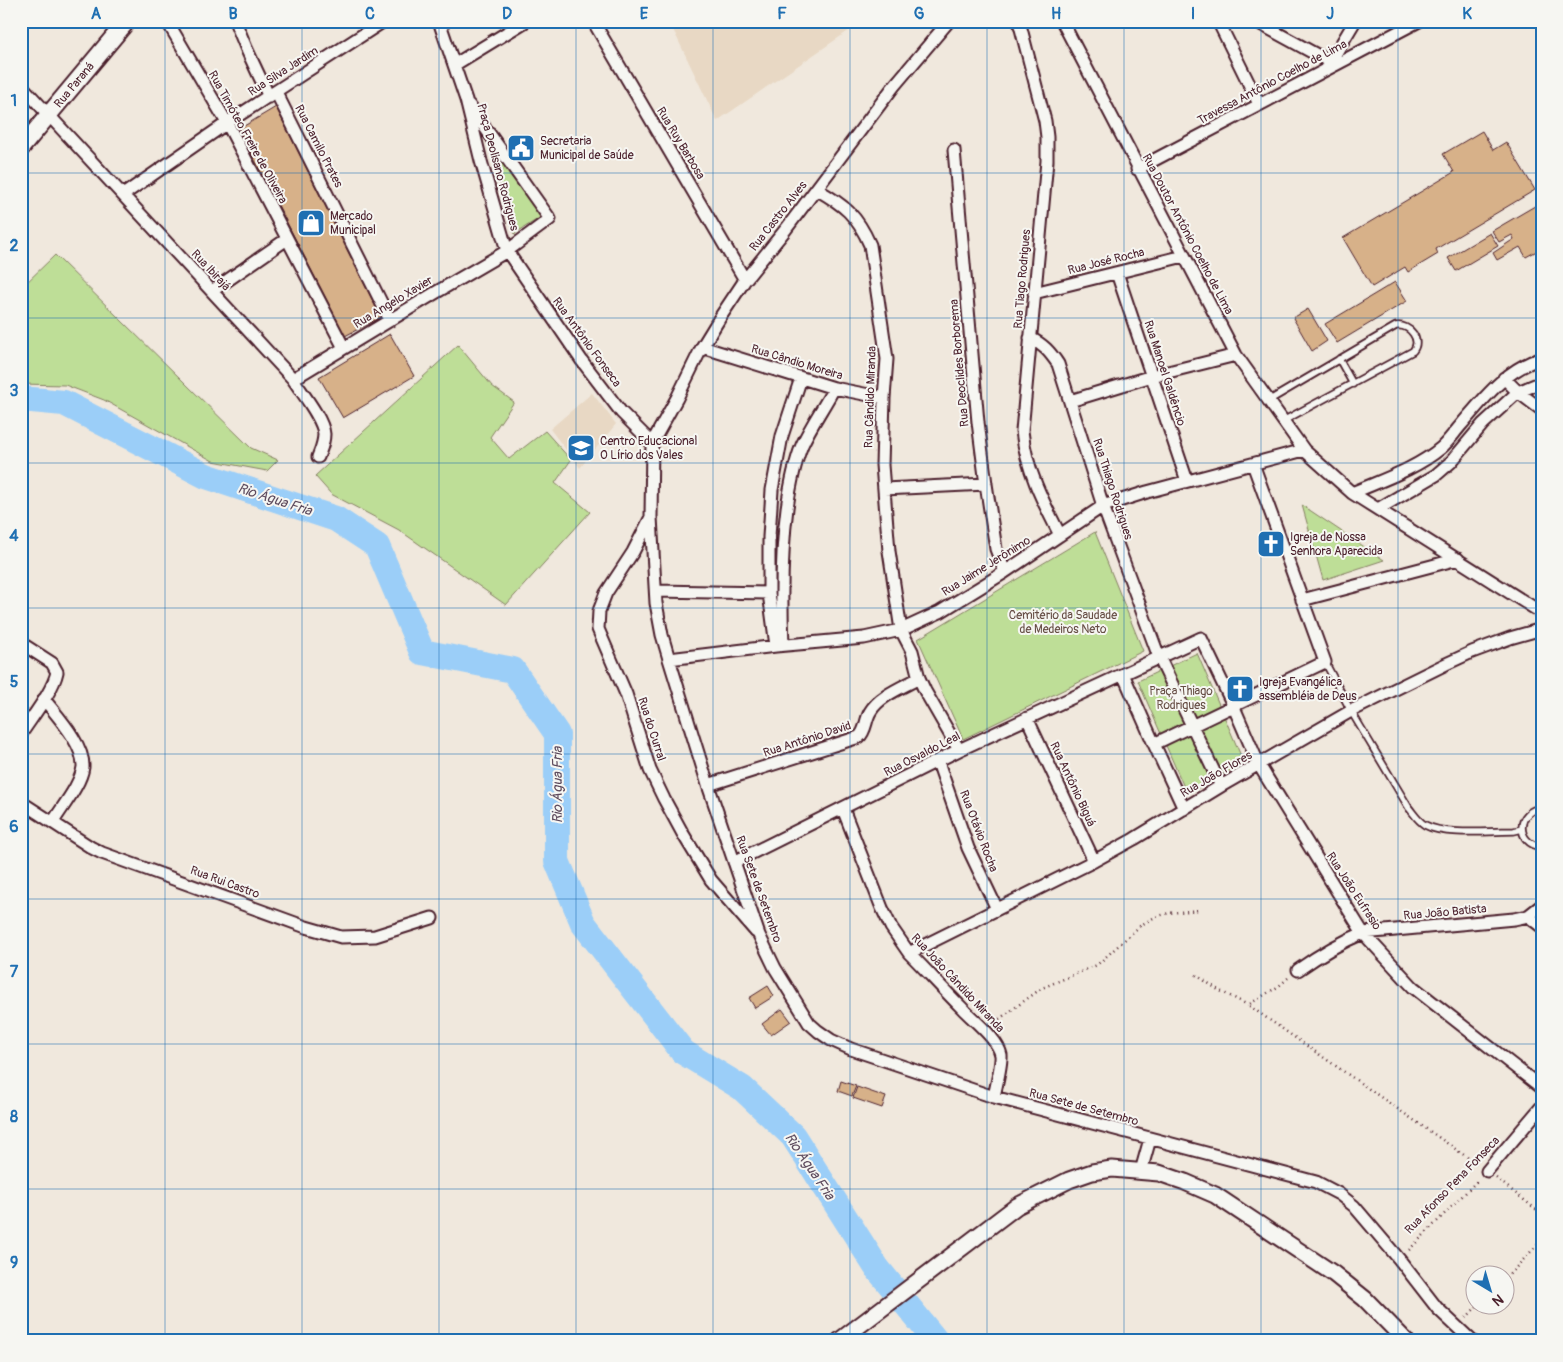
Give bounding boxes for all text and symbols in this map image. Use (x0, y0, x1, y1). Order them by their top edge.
text: A (91, 4, 102, 24)
text: B (228, 4, 238, 24)
text: C (365, 4, 375, 24)
text: D (502, 4, 512, 24)
text: E (640, 4, 649, 24)
text: F (777, 4, 787, 24)
text: G (914, 4, 925, 24)
text: H (1051, 4, 1061, 24)
text: I (1191, 4, 1195, 24)
text: J (1326, 4, 1334, 24)
text: K (1462, 4, 1472, 24)
street label: Travessa Antônio Coelho de Lima (1195, 36, 1350, 128)
street label: Rua Silva Jardim (245, 43, 321, 100)
street label: Rua Paraná (51, 59, 98, 111)
street label: Rua Timóteo Freire de Oliveira (205, 68, 291, 207)
text: 1 (11, 91, 17, 111)
street label: Rua Camilo Prates (291, 102, 346, 191)
street label: Praça Deolisano Rodrigues (473, 102, 522, 233)
street label: Rua Ruy Barbosa (653, 104, 708, 183)
public building icon: Secretaria Municipal de Saúde (506, 133, 536, 163)
place label: Secretaria Municipal de Saúde (540, 134, 634, 163)
street label: Rua Doutor Antônio Coelho de Lima (1139, 151, 1237, 318)
street label: Rua Castro Alves (746, 178, 811, 254)
shop icon: Mercado Municipal (296, 208, 326, 238)
place label: Mercado Municipal (330, 209, 376, 238)
street label: Rua Tiago Rodrigues (1011, 228, 1034, 329)
text: 2 (10, 236, 19, 256)
street label: Rua José Rocha (1066, 245, 1146, 278)
street label: Rua Ibirajá (188, 247, 234, 294)
street label: Rua Angelo Xavier (351, 273, 436, 332)
street label: Rua Antônio Fonseca (549, 294, 624, 391)
street label: Rua Deoclides Borborema (946, 298, 973, 427)
street label: Rua Manoel Galdêncio (1140, 319, 1189, 428)
street label: Rua Cândio Moreira (749, 341, 845, 384)
street label: Rua Cândido Miranda (861, 345, 880, 448)
text: 3 (10, 381, 19, 401)
school or university icon: Centro Educacional O Lírio dos Vales (566, 433, 596, 463)
place label: Centro Educacional O Lírio dos Vales (600, 434, 697, 463)
street label: Rua Thiago Rodrigues (1089, 437, 1136, 542)
water label: Rio Água Fria (236, 480, 315, 520)
text: 4 (9, 526, 19, 546)
church icon: Igreja de Nossa Senhora Aparecida (1256, 529, 1286, 559)
place label: Igreja de Nossa Senhora Aparecida (1290, 530, 1383, 559)
street label: Rua Jaime Jerônimo (939, 533, 1034, 600)
park label: Cemitério da Saudade de Medeiros Neto (1009, 608, 1117, 637)
text: 5 (10, 672, 19, 692)
church icon: Igreja Evangélica assembléia de Deus (1225, 674, 1255, 704)
place label: Igreja Evangélica assembléia de Deus (1259, 675, 1357, 704)
park label: Praça Thiago Rodrigues (1149, 684, 1213, 713)
street label: Rua do Curral (634, 695, 669, 763)
street label: Rua Antônio David (761, 718, 853, 761)
street label: Rua Osvaldo Leal (881, 729, 963, 780)
street label: Rua Antônio Biguá (1046, 740, 1099, 829)
water label: Rio Água Fria (549, 745, 566, 823)
street label: Rua João Flores (1178, 748, 1255, 801)
street label: Rua Otávio Rocha (956, 788, 1001, 875)
text: 6 (9, 817, 19, 837)
street label: Rua Sete de Setembro (732, 834, 785, 945)
street label: Rua João Eufrasio (1323, 850, 1385, 933)
street label: Rua Rui Castro (188, 863, 262, 902)
street label: Rua João Batista (1403, 901, 1488, 924)
street label: Rua João Cândido Miranda (908, 931, 1008, 1036)
text: 7 (10, 962, 19, 982)
street label: Rua Sete de Setembro (1028, 1086, 1141, 1129)
text: 8 (10, 1107, 18, 1127)
water label: Rio Água Fria (781, 1130, 839, 1204)
street label: Rua Afonso Pena Fonseca (1402, 1133, 1503, 1237)
text: 9 (10, 1253, 18, 1273)
north arrow (1466, 1264, 1516, 1314)
text: N (1489, 1290, 1507, 1309)

